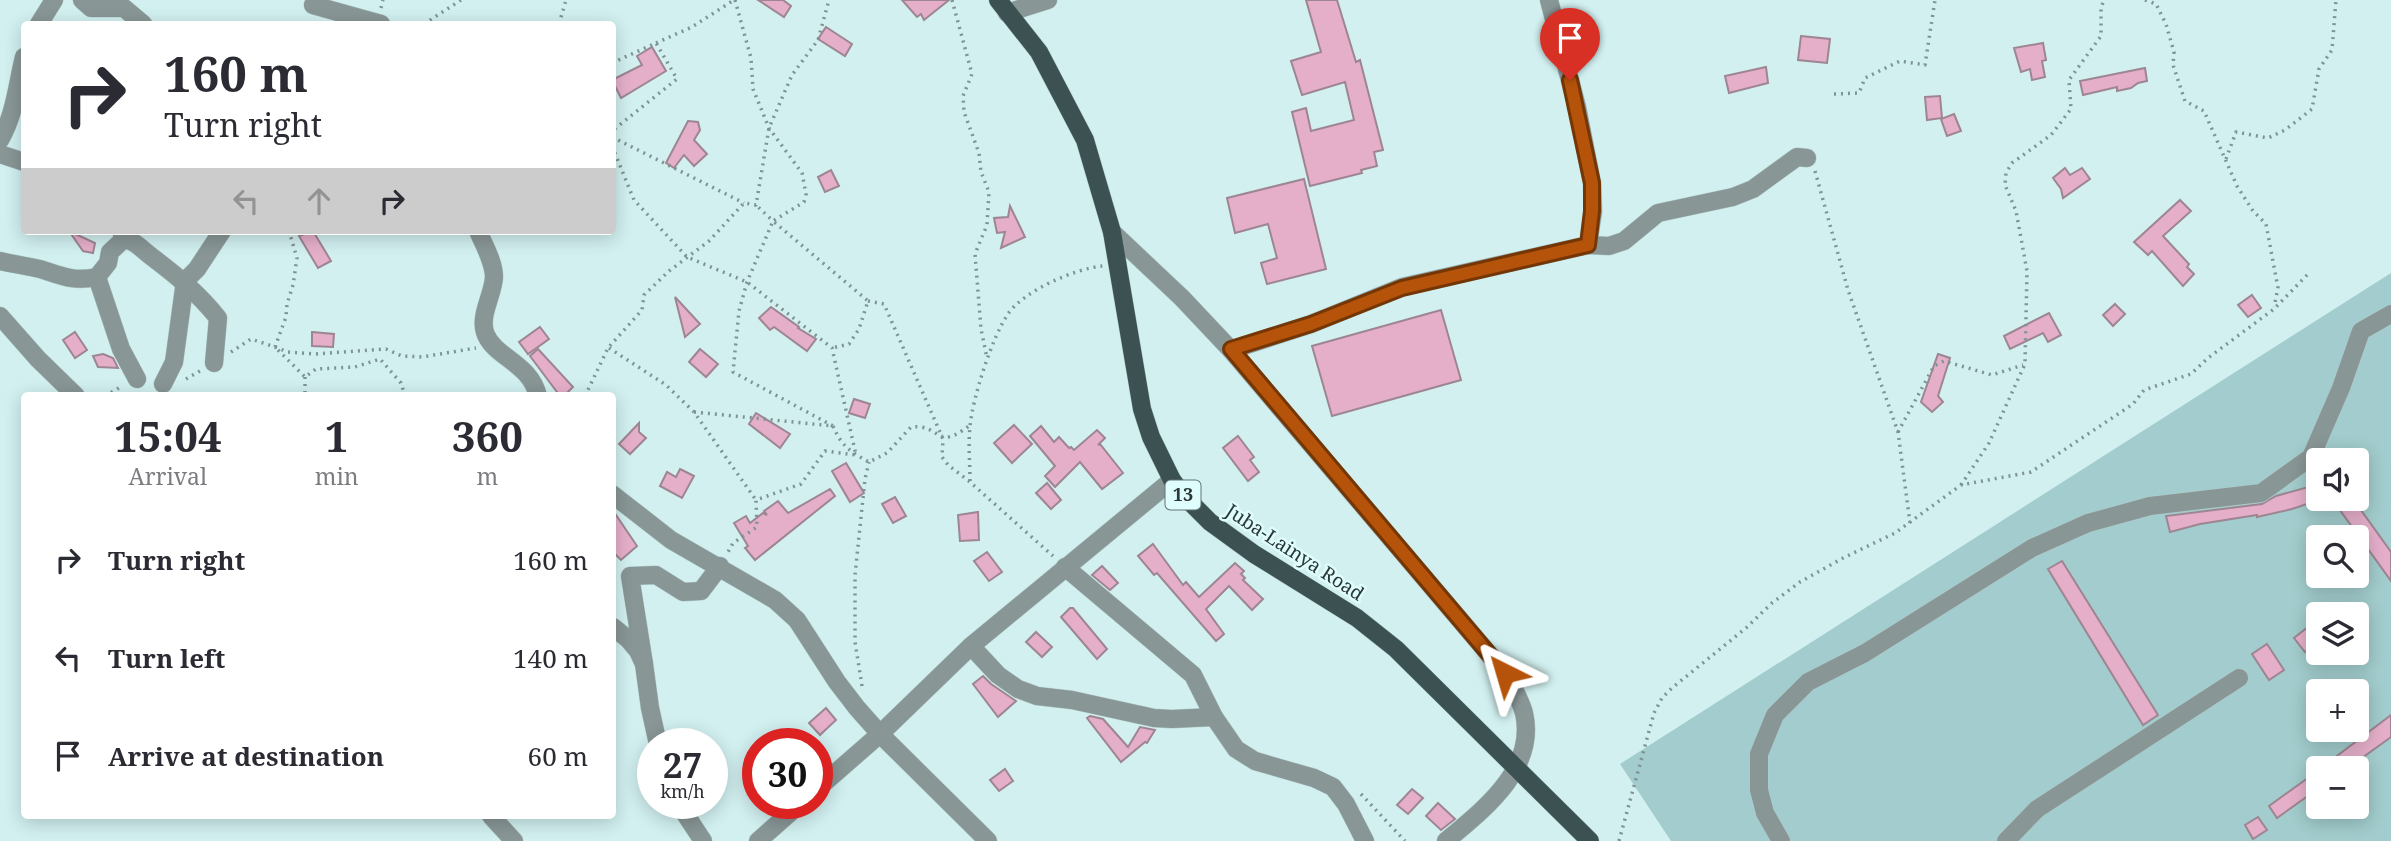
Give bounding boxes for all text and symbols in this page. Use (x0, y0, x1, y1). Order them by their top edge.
pin (1540, 8, 1600, 80)
icon: arrive (1551, 19, 1589, 57)
text: 160 m (164, 40, 308, 106)
icon: right (49, 49, 140, 140)
text: Turn right (164, 103, 322, 146)
icon: left (227, 182, 265, 220)
icon: ahead (300, 182, 338, 220)
icon: right (373, 182, 411, 220)
text: 15:04 (114, 407, 222, 464)
text: 1 (325, 407, 349, 464)
text: 360 (452, 407, 523, 464)
map controls (2306, 448, 2369, 819)
button: sound (2306, 448, 2369, 511)
text: Arrival (129, 460, 207, 492)
text: min (315, 460, 359, 492)
text: m (476, 460, 498, 492)
road number: 13 (1166, 480, 1200, 509)
street label: Juba-Lainya Road (1220, 497, 1369, 607)
button: search (2306, 525, 2369, 588)
icon: right (49, 541, 87, 579)
text: Turn right (108, 542, 245, 578)
text: 160 m (513, 542, 588, 578)
button: layers (2306, 602, 2369, 665)
position arrow (1468, 636, 1542, 710)
icon: left (49, 639, 87, 677)
text: Turn left (108, 640, 225, 676)
text: 140 m (513, 640, 588, 676)
button: + (2306, 679, 2369, 742)
speed limit sign: 30 (742, 728, 833, 819)
icon: arrive (49, 737, 87, 775)
text: Arrive at destination (108, 738, 384, 774)
text: 60 m (528, 738, 588, 774)
text: 27 (663, 741, 702, 788)
button: − (2306, 756, 2369, 819)
text: km/h (660, 779, 705, 803)

